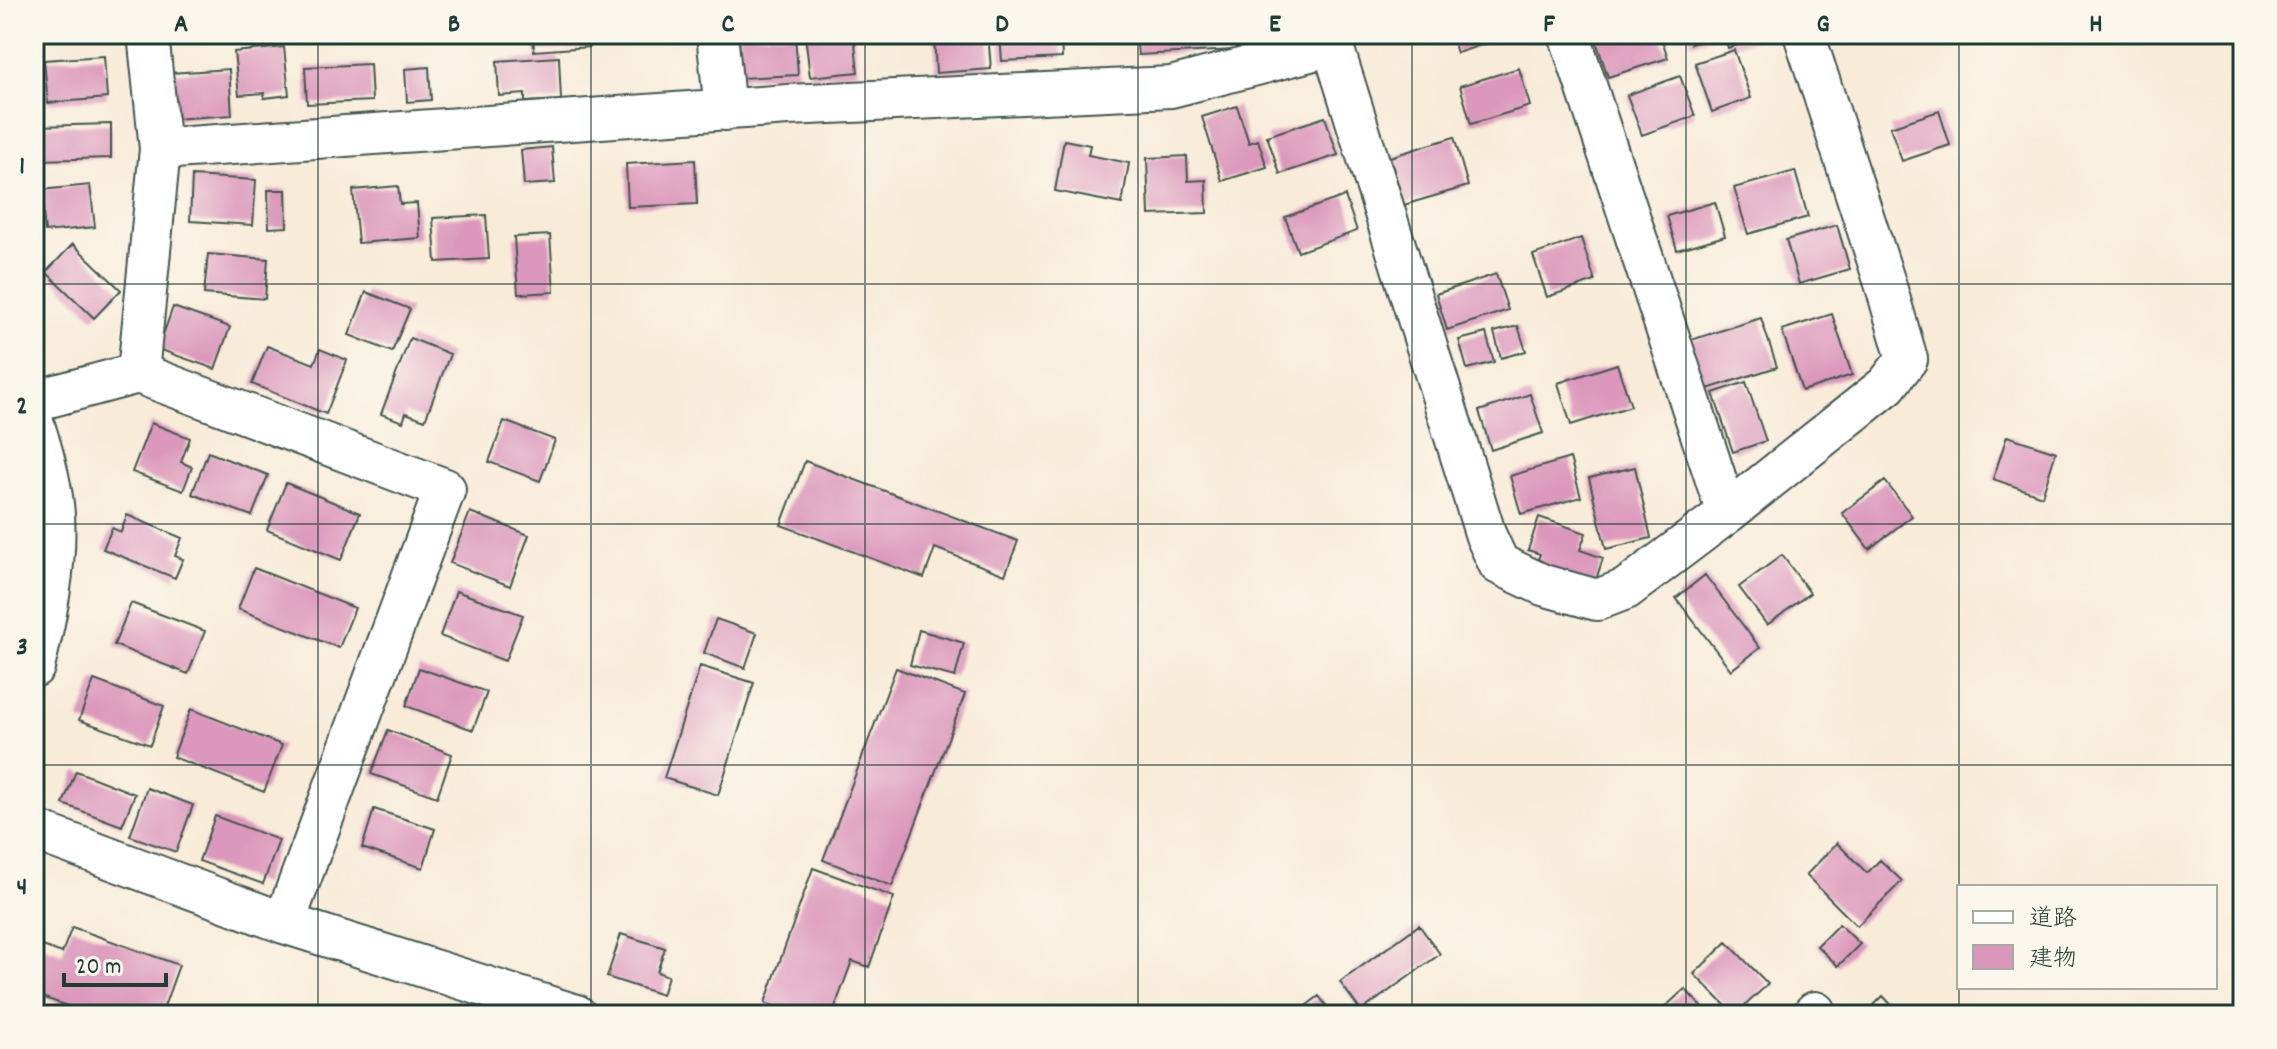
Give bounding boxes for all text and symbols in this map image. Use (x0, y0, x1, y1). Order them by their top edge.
text: A (174, 7, 188, 44)
text: B (448, 7, 460, 44)
text: C (722, 7, 735, 44)
text: D (995, 7, 1009, 44)
text: E (1269, 7, 1281, 44)
text: F (1543, 7, 1555, 44)
text: G (1816, 7, 1830, 44)
text: H (2089, 7, 2103, 44)
text: 1 (19, 149, 25, 186)
text: 2 (16, 389, 28, 426)
text: 3 (16, 630, 28, 667)
text: 4 (17, 870, 27, 907)
legend (1957, 885, 2217, 989)
text: 道路 (2029, 903, 2077, 937)
scale bar (64, 937, 166, 987)
text: 建物 (2029, 943, 2077, 977)
text: 20 m (76, 951, 122, 985)

